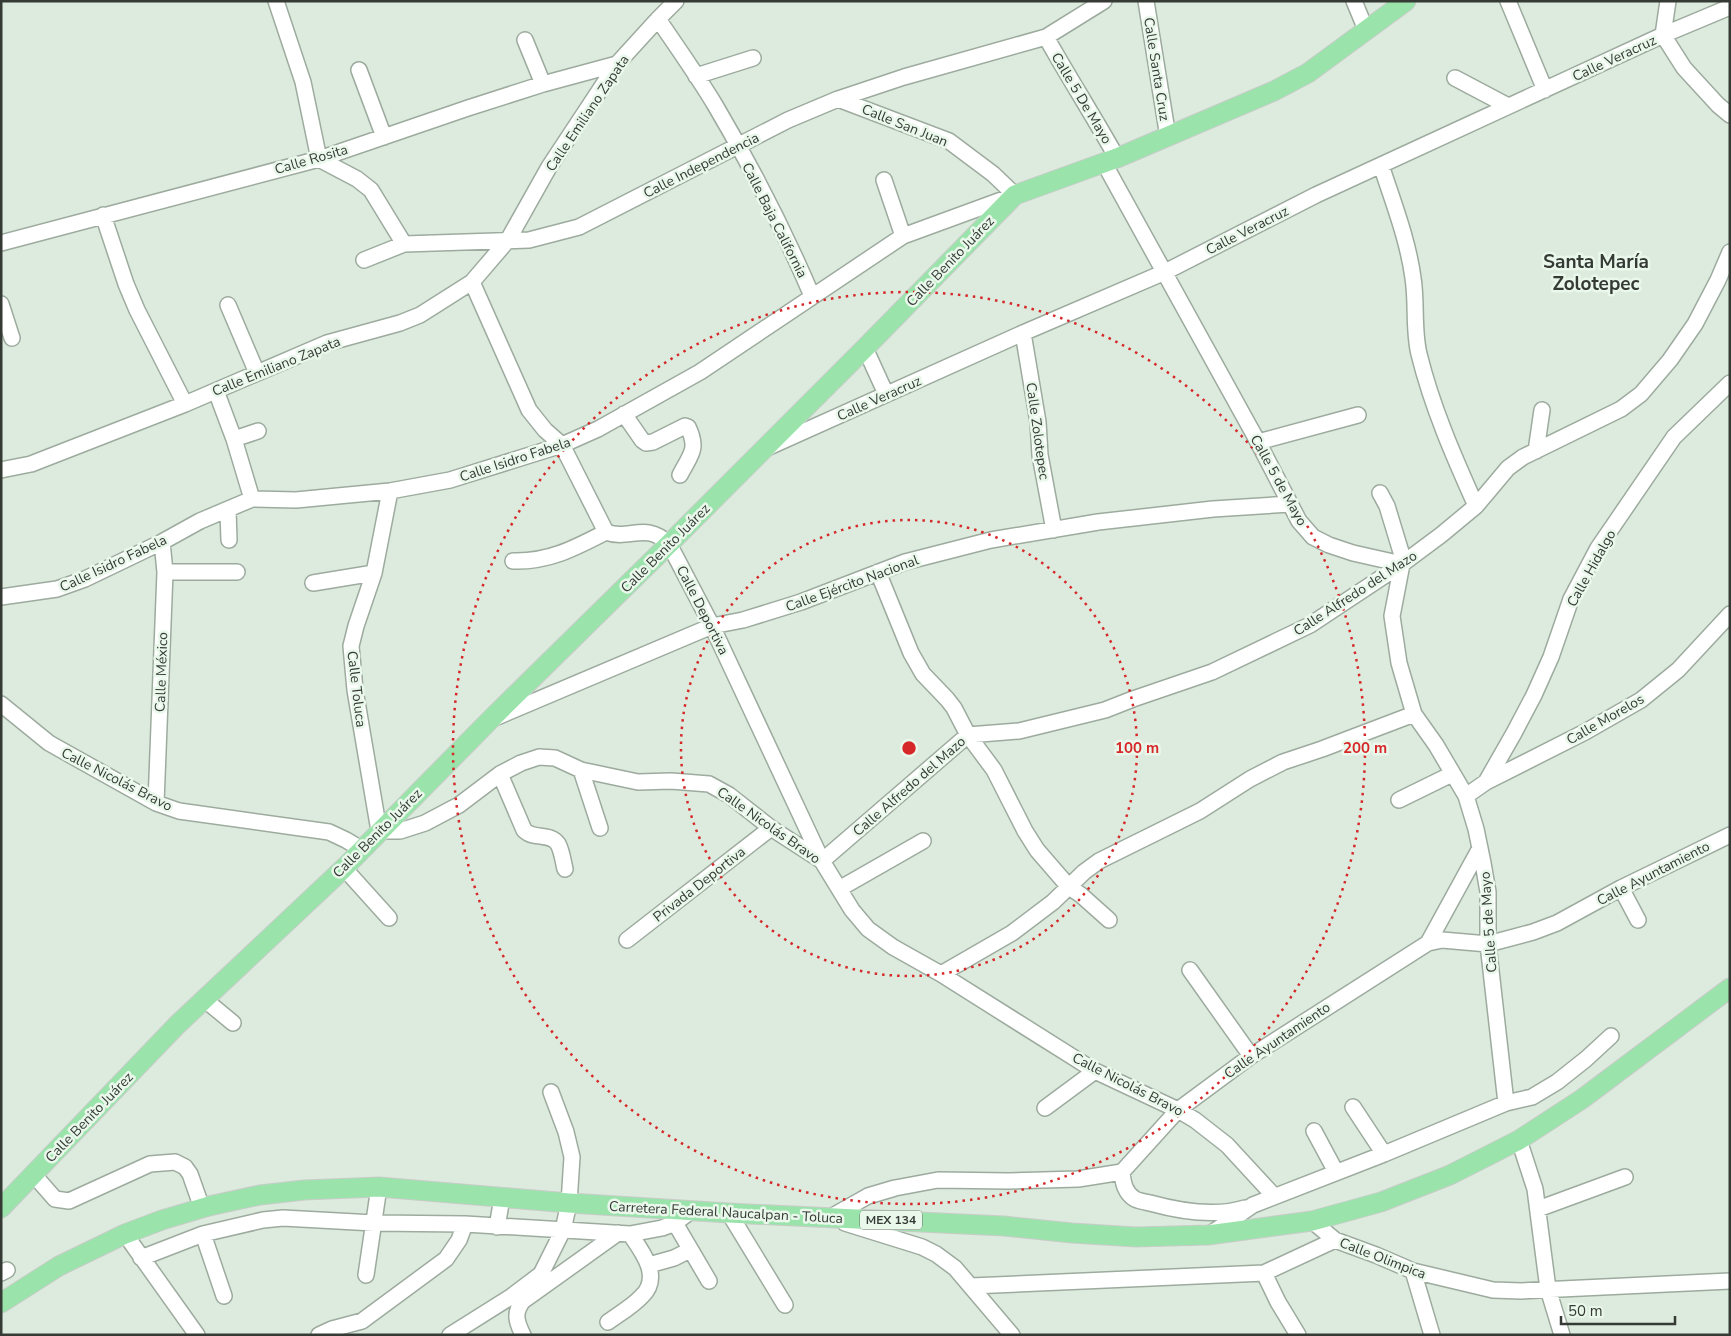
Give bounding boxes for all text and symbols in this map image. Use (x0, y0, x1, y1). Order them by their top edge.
street label: Calle Santa Cruz (1139, 16, 1174, 123)
street label: Calle Veracruz (1569, 31, 1660, 86)
street label: Calle 5 De Mayo (1047, 49, 1116, 148)
street label: Calle Emiliano Zapata (541, 51, 634, 175)
street label: Calle San Juan (859, 100, 951, 151)
street label: Calle Independencia (640, 128, 762, 203)
street label: Calle Rosita (272, 140, 350, 179)
street label: Calle Baja California (737, 159, 812, 281)
street label: Calle Veracruz (1203, 201, 1292, 259)
street label: Calle Benito Juárez (902, 212, 999, 311)
district label: Santa María Zolotepec (1543, 249, 1649, 297)
street label: Calle Emiliano Zapata (209, 332, 343, 401)
street label: Calle Veracruz (834, 371, 925, 426)
street label: Calle Zolotepec (1021, 381, 1054, 481)
street label: Calle 5 de Mayo (1246, 431, 1312, 529)
street label: Calle Isidro Fabela (457, 433, 573, 486)
street label: Calle Benito Juárez (617, 499, 714, 597)
street label: Calle Hidalgo (1562, 526, 1621, 610)
street label: Calle Isidro Fabela (57, 530, 170, 597)
street label: Calle Alfredo del Mazo (1290, 546, 1421, 640)
street label: Calle Ejército Nacional (783, 550, 922, 616)
street label: Calle Deportiva (672, 562, 733, 658)
street label: Calle México (151, 632, 172, 712)
street label: Calle Toluca (342, 650, 371, 728)
street label: Calle Morelos (1563, 689, 1648, 749)
street label: Calle Alfredo del Mazo (849, 732, 970, 841)
text: 100 m (1115, 738, 1159, 758)
text: 200 m (1343, 738, 1387, 758)
centre of rings (900, 739, 918, 757)
street label: Calle Nicolás Bravo (58, 743, 176, 816)
street label: Calle Nicolás Bravo (713, 783, 824, 868)
street label: Calle Benito Juárez (329, 784, 426, 882)
street label: Calle Ayuntamiento (1594, 837, 1713, 910)
street label: Privada Deportiva (649, 842, 749, 927)
street label: Calle 5 de Mayo (1475, 871, 1502, 973)
street label: Calle Ayuntamiento (1220, 998, 1334, 1083)
street label: Calle Nicolás Bravo (1069, 1048, 1187, 1121)
street label: Calle Benito Juárez (41, 1068, 138, 1167)
street label: Carretera Federal Naucalpan - Toluca (609, 1197, 843, 1228)
road number: MEX 134 (860, 1210, 922, 1230)
street label: Calle Olimpica (1337, 1233, 1429, 1284)
scale bar (1561, 1294, 1675, 1326)
text: 50 m (1568, 1301, 1603, 1321)

